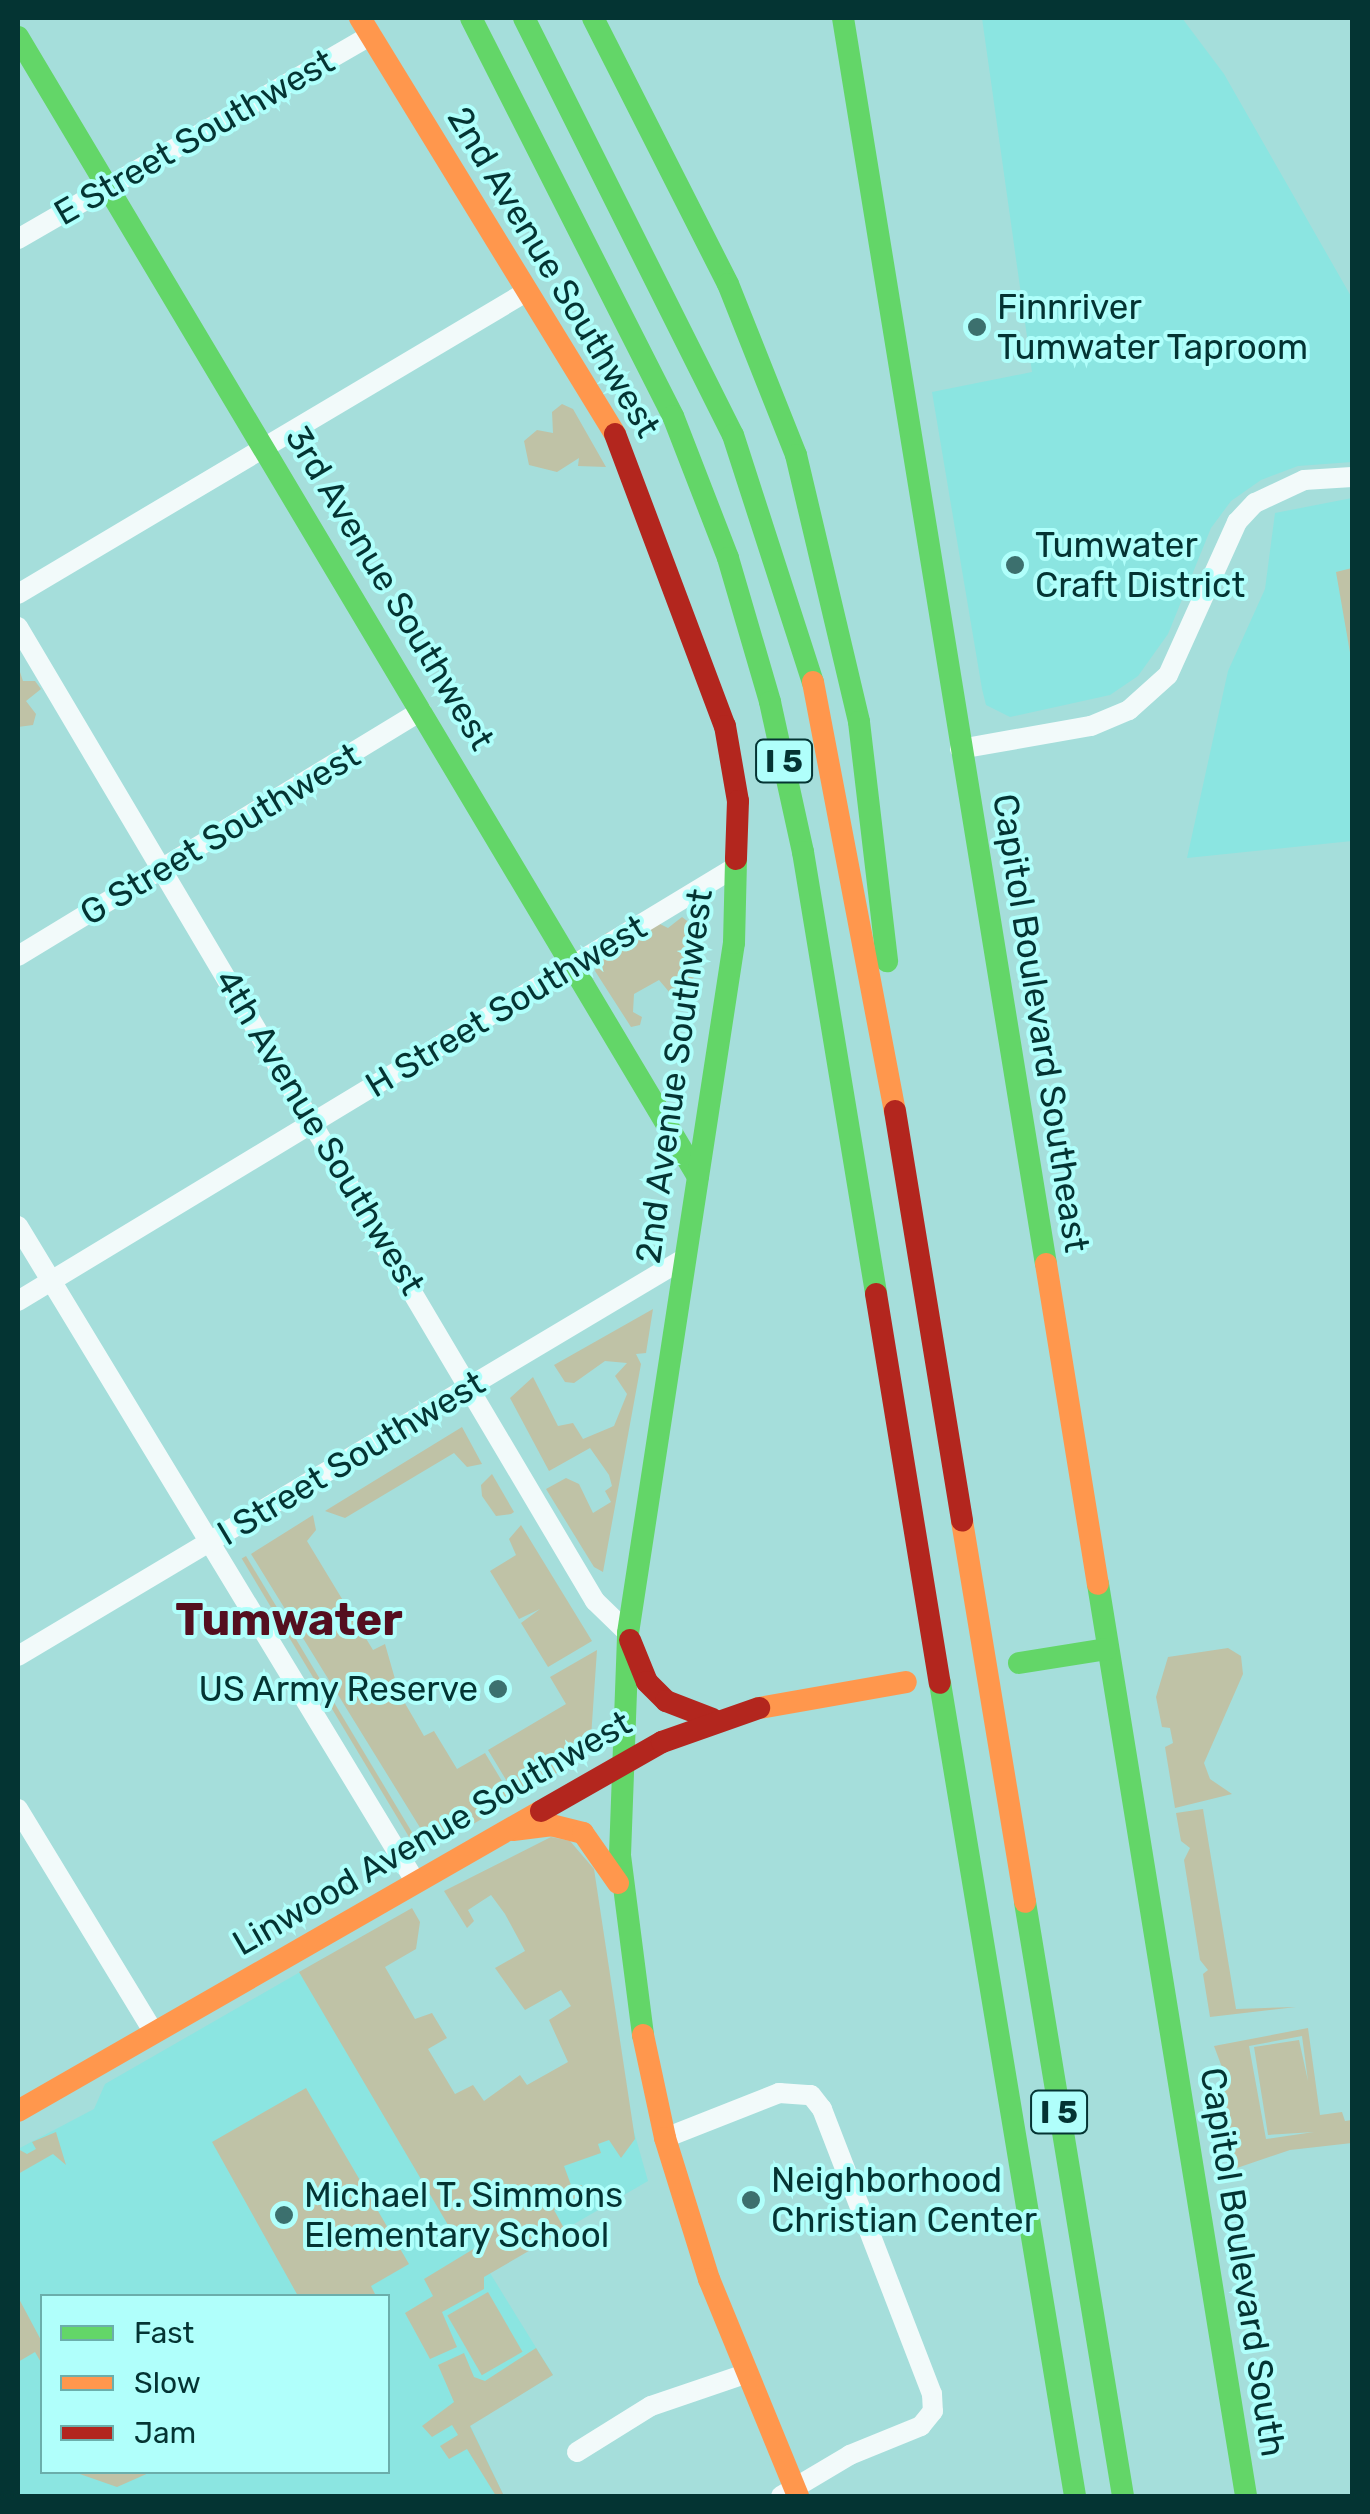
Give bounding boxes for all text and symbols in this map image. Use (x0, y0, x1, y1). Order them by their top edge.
street label: E Street Southwest (47, 40, 341, 234)
street label: 2nd Avenue Southwest (438, 99, 670, 445)
place label: Finnriver Tumwater Taproom (997, 286, 1310, 368)
marker: Finnriver Tumwater Taproom (966, 316, 988, 338)
street label: 3rd Avenue Southwest (276, 418, 504, 758)
place label: Tumwater Craft District (1035, 524, 1245, 606)
marker: Tumwater Craft District (1004, 554, 1026, 576)
street label: G Street Southwest (73, 734, 367, 934)
road number: I 5 (754, 734, 814, 788)
street label: Capitol Boulevard Southeast (984, 791, 1098, 1255)
street label: 2nd Avenue Southwest (627, 886, 721, 1266)
street label: H Street Southwest (358, 906, 654, 1106)
street label: 4th Avenue Southwest (206, 961, 434, 1303)
street label: I Street Southwest (210, 1362, 492, 1554)
district label: Tumwater (175, 1593, 403, 1647)
place label: US Army Reserve (197, 1668, 478, 1710)
marker: US Army Reserve (487, 1678, 509, 1700)
street label: Linwood Avenue Southwest (225, 1701, 639, 1965)
street label: Capitol Boulevard South (1192, 2065, 1294, 2459)
road number: I 5 (1029, 2085, 1089, 2139)
place label: Neighborhood Christian Center (771, 2159, 1037, 2241)
place label: Michael T. Simmons Elementary School (304, 2174, 624, 2256)
marker: Neighborhood Christian Center (740, 2189, 762, 2211)
marker: Michael T. Simmons Elementary School (273, 2204, 295, 2226)
legend (40, 2294, 390, 2474)
text: Fast (134, 2315, 194, 2351)
text: Slow (134, 2365, 201, 2401)
text: Jam (134, 2415, 196, 2451)

